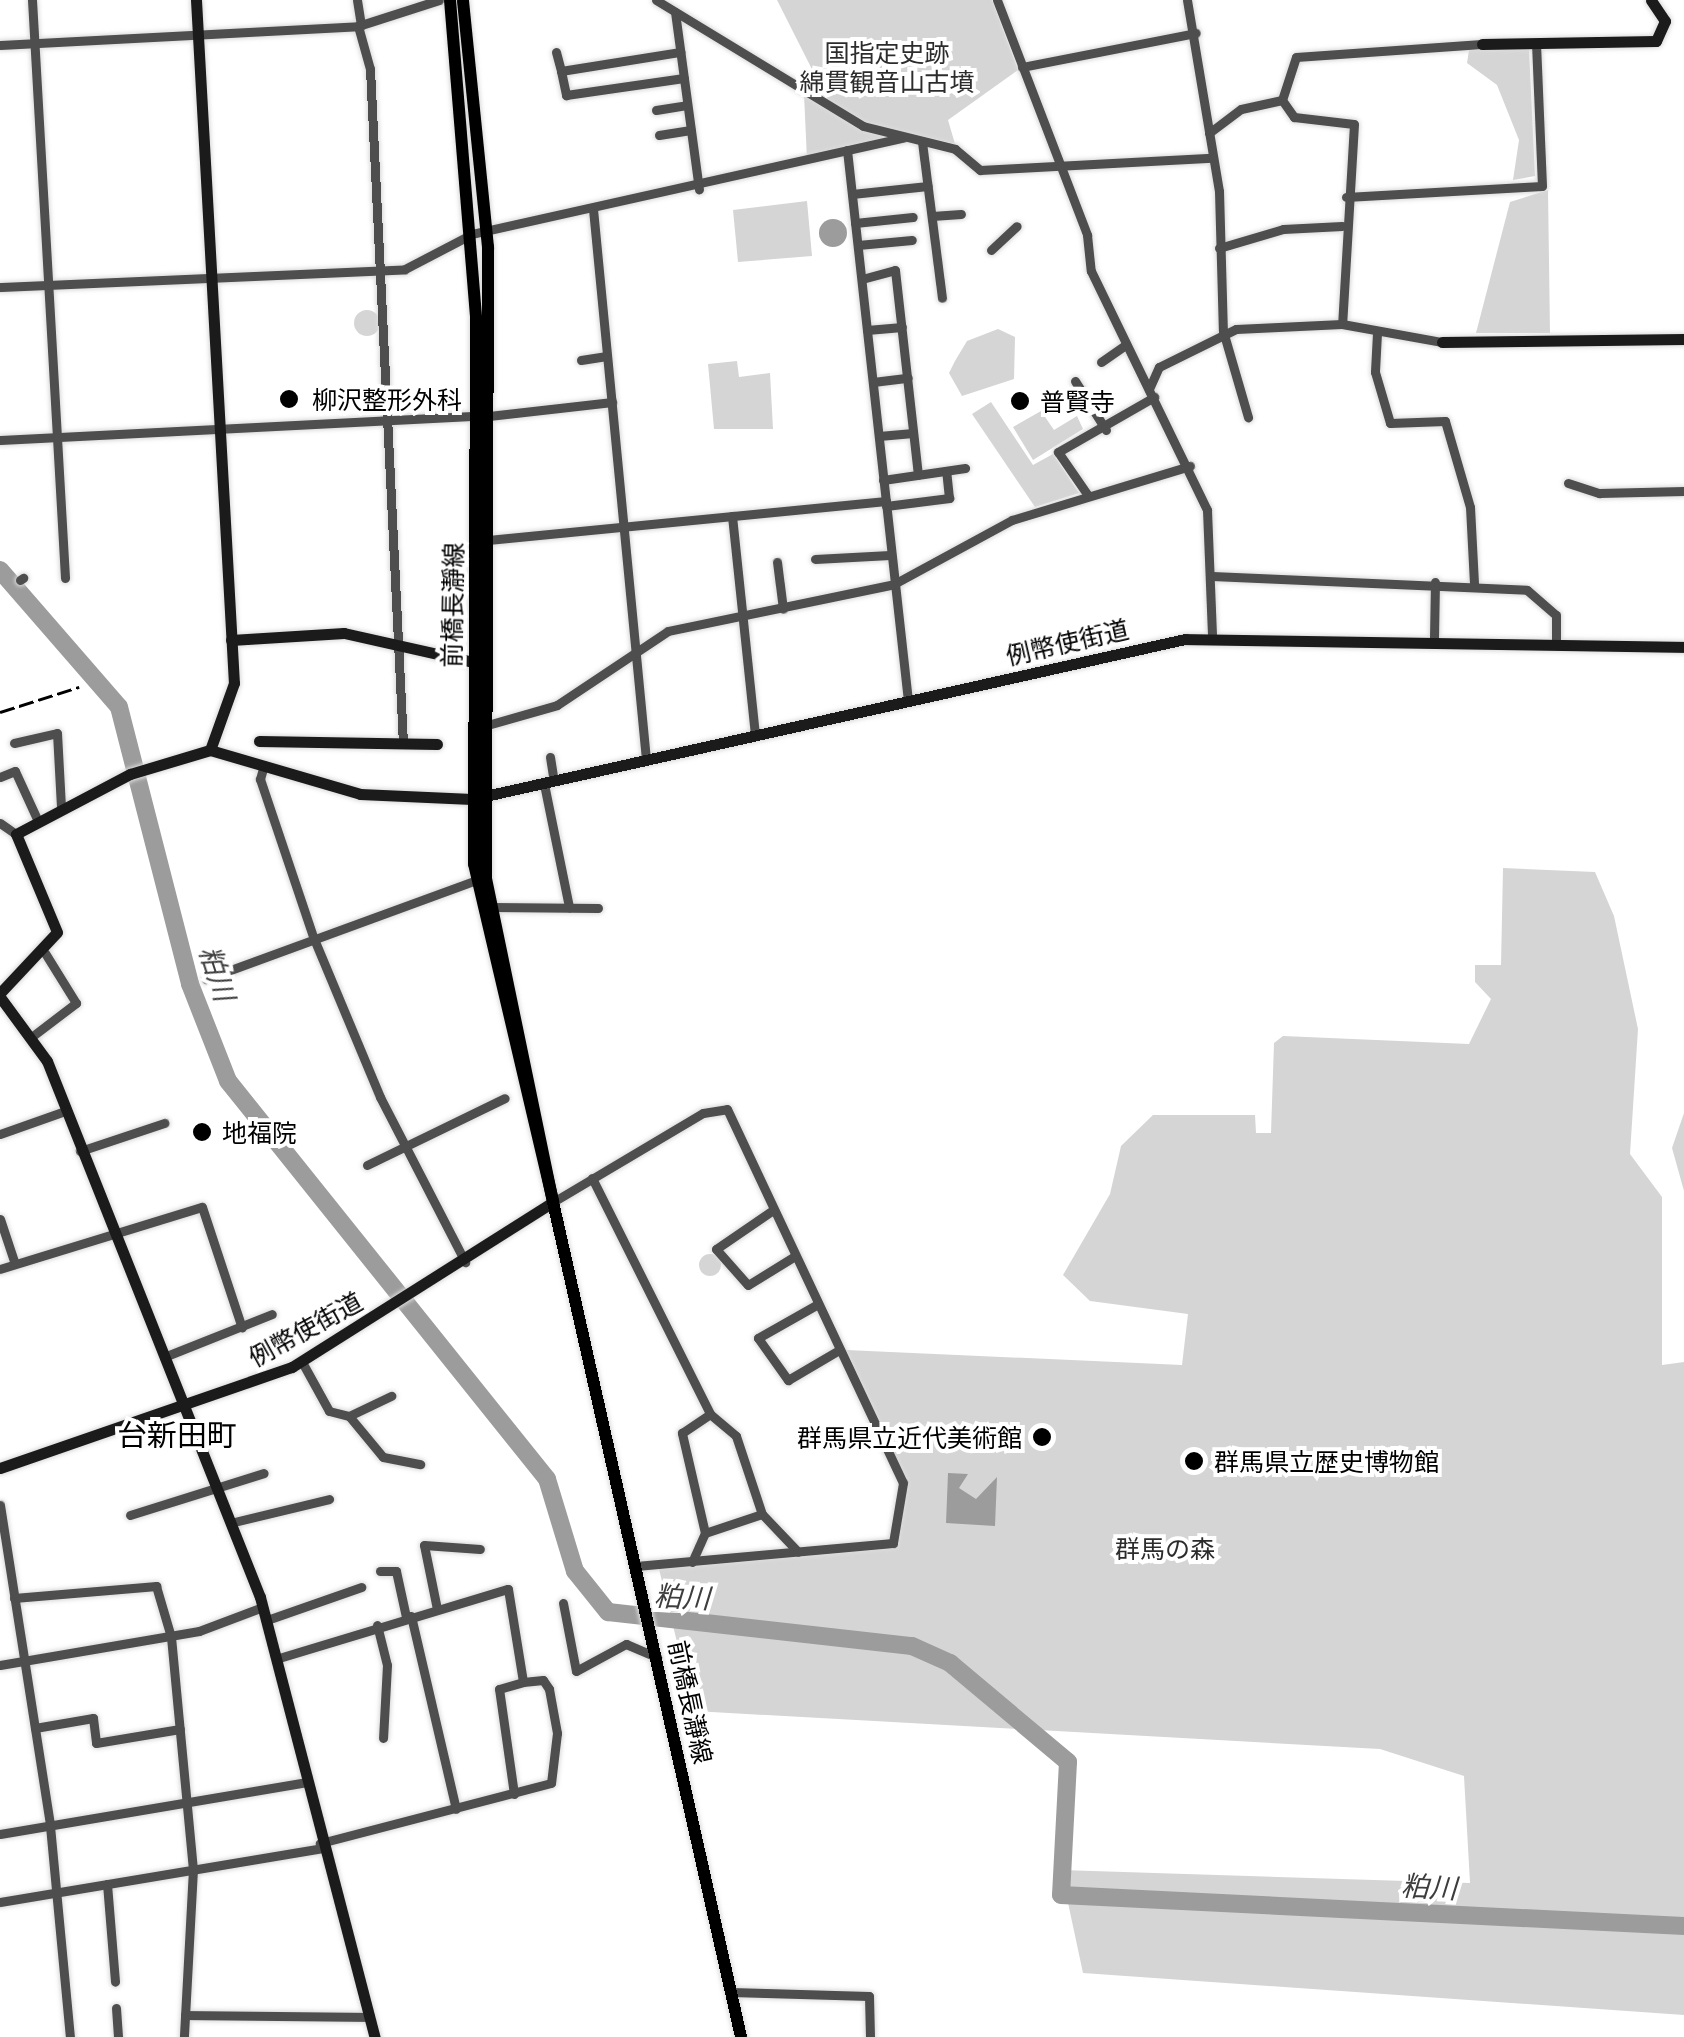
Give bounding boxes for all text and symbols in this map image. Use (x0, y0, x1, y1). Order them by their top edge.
park label: 国指定史跡 綿貫観音山古墳 (800, 38, 974, 97)
place label: 柳沢整形外科 (312, 384, 462, 414)
marker: 柳沢整形外科 (276, 386, 302, 412)
place label: 普賢寺 (1040, 386, 1115, 416)
marker: 普賢寺 (1009, 390, 1031, 412)
street label: 前橋長瀞線 (436, 542, 468, 668)
street label: 例幣使街道 (1003, 613, 1131, 671)
water label: 粕川 (193, 941, 243, 1005)
place label: 地福院 (222, 1117, 297, 1147)
marker: 地福院 (191, 1121, 213, 1143)
street label: 例幣使街道 (243, 1286, 367, 1372)
district label: 台新田町 (117, 1417, 237, 1453)
place label: 群馬県立近代美術館 (797, 1422, 1022, 1452)
marker: 群馬県立近代美術館 (1031, 1426, 1053, 1448)
place label: 群馬県立歴史博物館 (1214, 1446, 1439, 1476)
marker: 群馬県立歴史博物館 (1183, 1450, 1205, 1472)
park label: 群馬の森 (1115, 1533, 1215, 1563)
water label: 粕川 (653, 1578, 711, 1614)
street label: 前橋長瀞線 (663, 1638, 719, 1766)
water label: 粕川 (1400, 1868, 1458, 1904)

